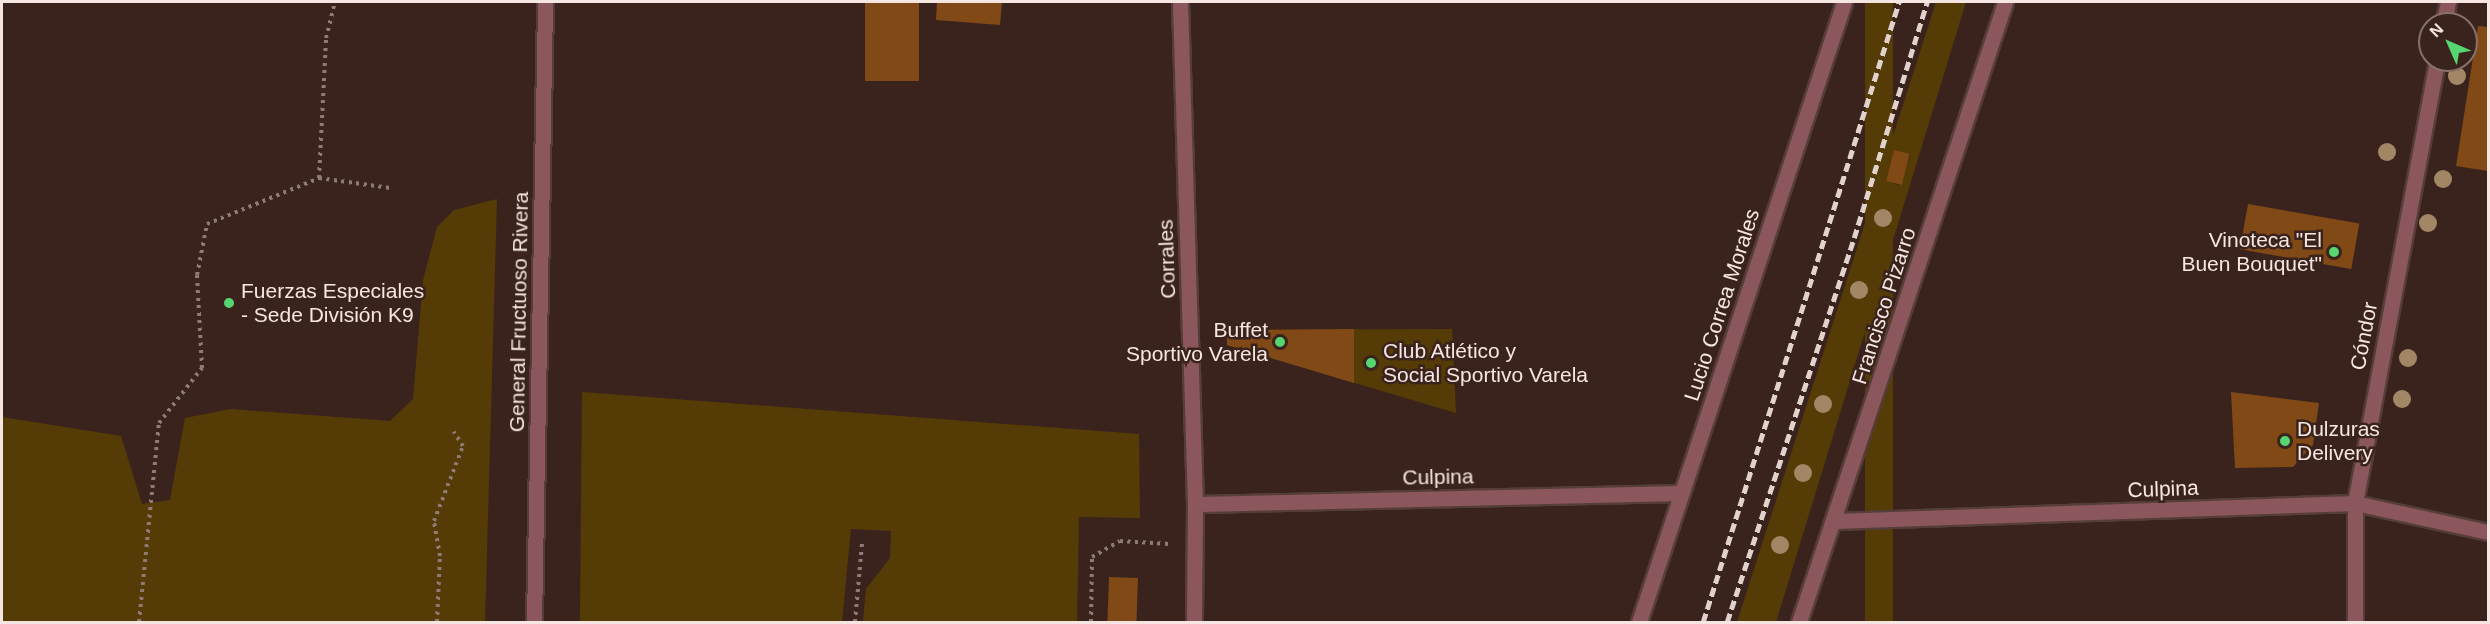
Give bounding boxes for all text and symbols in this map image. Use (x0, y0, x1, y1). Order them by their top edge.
north arrow (2418, 12, 2478, 72)
text: N (2426, 20, 2446, 40)
street label: General Fructuoso Rivera (504, 192, 534, 432)
street label: Lucio Correa Morales (1679, 206, 1765, 404)
street label: Corrales (1153, 219, 1181, 299)
street label: Francisco Pizarro (1847, 224, 1921, 388)
place label: Vinoteca "El Buen Bouquet" (2181, 227, 2322, 277)
marker: Vinoteca "El Buen Bouquet" (2327, 245, 2341, 259)
place label: Fuerzas Especiales - Sede División K9 (241, 278, 424, 328)
marker: Fuerzas Especiales - Sede División K9 (222, 296, 236, 310)
street label: Cóndor (2345, 300, 2383, 372)
place label: Buffet Sportivo Varela (1126, 317, 1268, 367)
marker: Buffet Sportivo Varela (1273, 335, 1287, 349)
place label: Club Atlético y Social Sportivo Varela (1383, 338, 1588, 388)
marker: Club Atlético y Social Sportivo Varela (1364, 356, 1378, 370)
place label: Dulzuras Delivery (2297, 416, 2380, 466)
marker: Dulzuras Delivery (2278, 434, 2292, 448)
street label: Culpina (1402, 464, 1474, 490)
street label: Culpina (2127, 475, 2199, 503)

